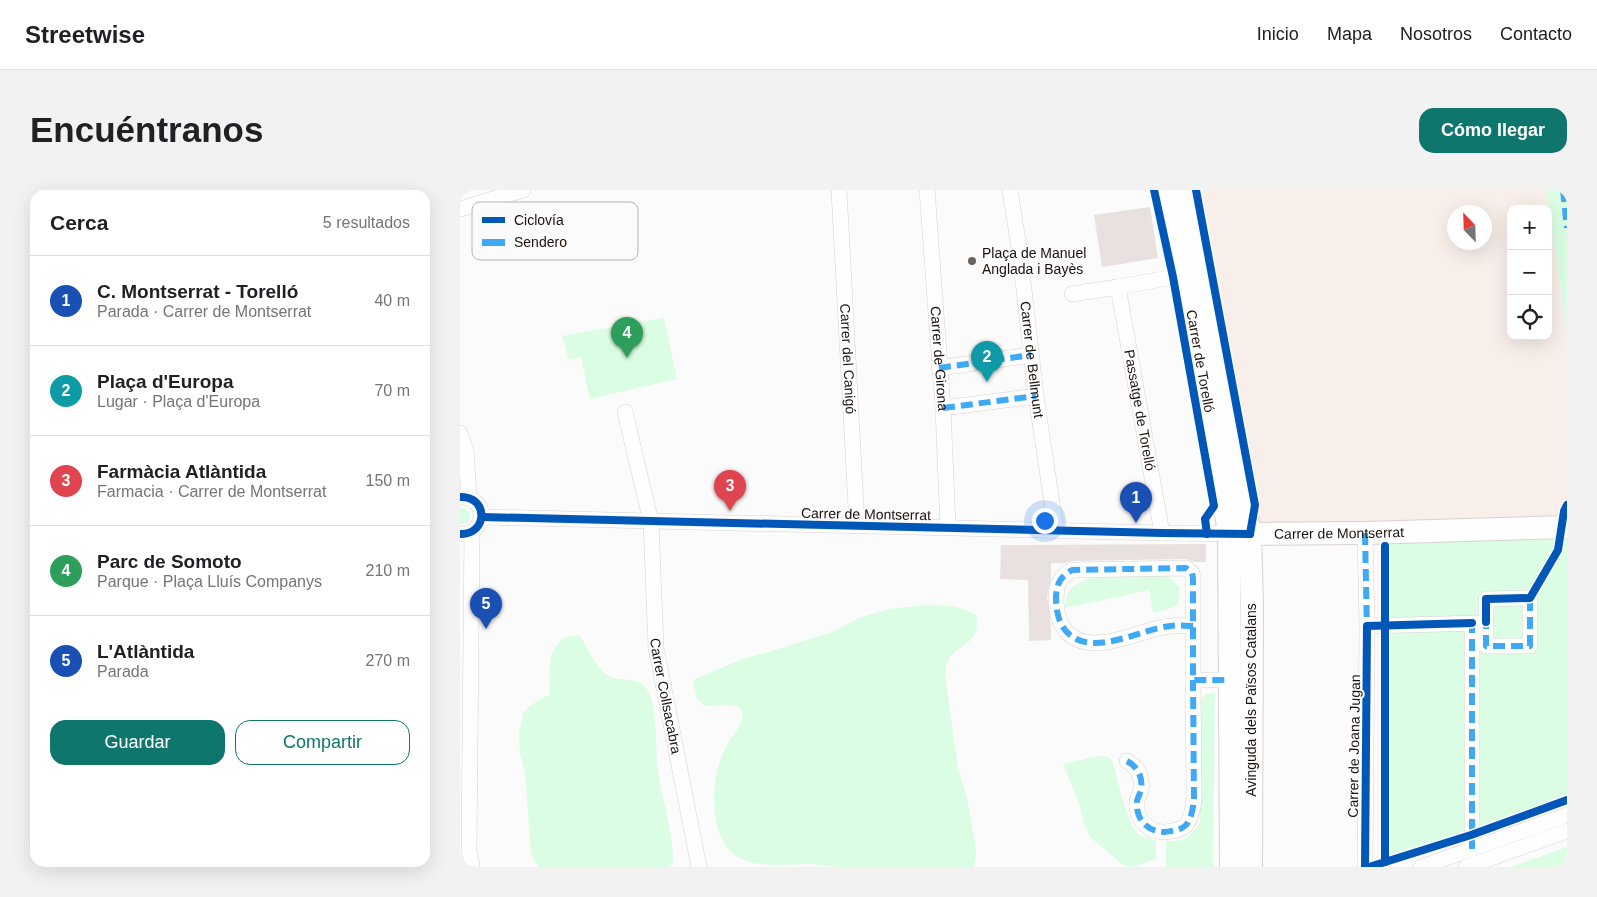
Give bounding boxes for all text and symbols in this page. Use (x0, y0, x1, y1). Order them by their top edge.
text: Streetwise (25, 21, 145, 48)
text: Inicio (1257, 24, 1299, 44)
text: Mapa (1327, 24, 1372, 44)
text: Nosotros (1400, 24, 1472, 44)
text: Contacto (1500, 24, 1572, 44)
button: Cómo llegar (1419, 108, 1567, 153)
text: Encuéntranos (30, 110, 263, 149)
legend (472, 202, 638, 260)
north arrow (1447, 205, 1492, 250)
map controls (1507, 205, 1552, 340)
button: + (1507, 205, 1552, 250)
text: Cerca (50, 211, 108, 234)
text: Ciclovía (514, 212, 564, 228)
text: 5 resultados (323, 214, 410, 231)
text: Sendero (514, 234, 567, 250)
place label: Plaça de Manuel Anglada i Bayès (982, 245, 1086, 277)
button: − (1507, 250, 1552, 295)
marker: Plaça de Manuel Anglada i Bayès (966, 255, 978, 267)
text: C. Montserrat - Torelló (97, 281, 298, 302)
text: 1 (62, 292, 70, 309)
text: 40 m (374, 292, 410, 309)
button: locate (1507, 295, 1552, 340)
street label: Carrer de Bellmunt (1017, 300, 1047, 419)
text: Parada · Carrer de Montserrat (97, 303, 311, 320)
street label: Carrer del Canigó (837, 303, 859, 415)
street label: Carrer de Girona (928, 306, 951, 412)
street label: Carrer de Torelló (1183, 308, 1218, 414)
pin: 4 (611, 317, 643, 358)
pin: 2 (971, 341, 1003, 382)
street label: Passatge de Torelló (1121, 348, 1159, 472)
text: Plaça d'Europa (97, 371, 234, 392)
text: 2 (62, 382, 70, 399)
text: 70 m (374, 382, 410, 399)
text: Lugar · Plaça d'Europa (97, 393, 260, 410)
text: Farmàcia Atlàntida (97, 461, 266, 482)
pin: 3 (714, 470, 746, 511)
text: 3 (62, 472, 70, 489)
text: 150 m (366, 472, 410, 489)
pin: 1 (1120, 482, 1152, 523)
text: Farmacia · Carrer de Montserrat (97, 483, 326, 500)
street label: Carrer de Montserrat (801, 505, 931, 523)
your location (1032, 508, 1058, 534)
street label: Carrer de Montserrat (1274, 524, 1404, 542)
text: Parc de Somoto (97, 551, 242, 572)
text: 4 (62, 562, 70, 579)
text: 210 m (366, 562, 410, 579)
text: Parque · Plaça Lluís Companys (97, 573, 322, 590)
pin: 5 (470, 588, 502, 629)
street label: Avinguda dels Països Catalans (1243, 603, 1259, 797)
street label: Carrer Collsacabra (648, 638, 685, 755)
text: L'Atlàntida (97, 641, 194, 662)
text: 5 (62, 652, 70, 669)
text: 270 m (366, 652, 410, 669)
text: Parada (97, 663, 149, 680)
street label: Carrer de Joana Jugan (1345, 674, 1363, 818)
button: Guardar (50, 720, 225, 765)
button: Compartir (235, 720, 410, 765)

